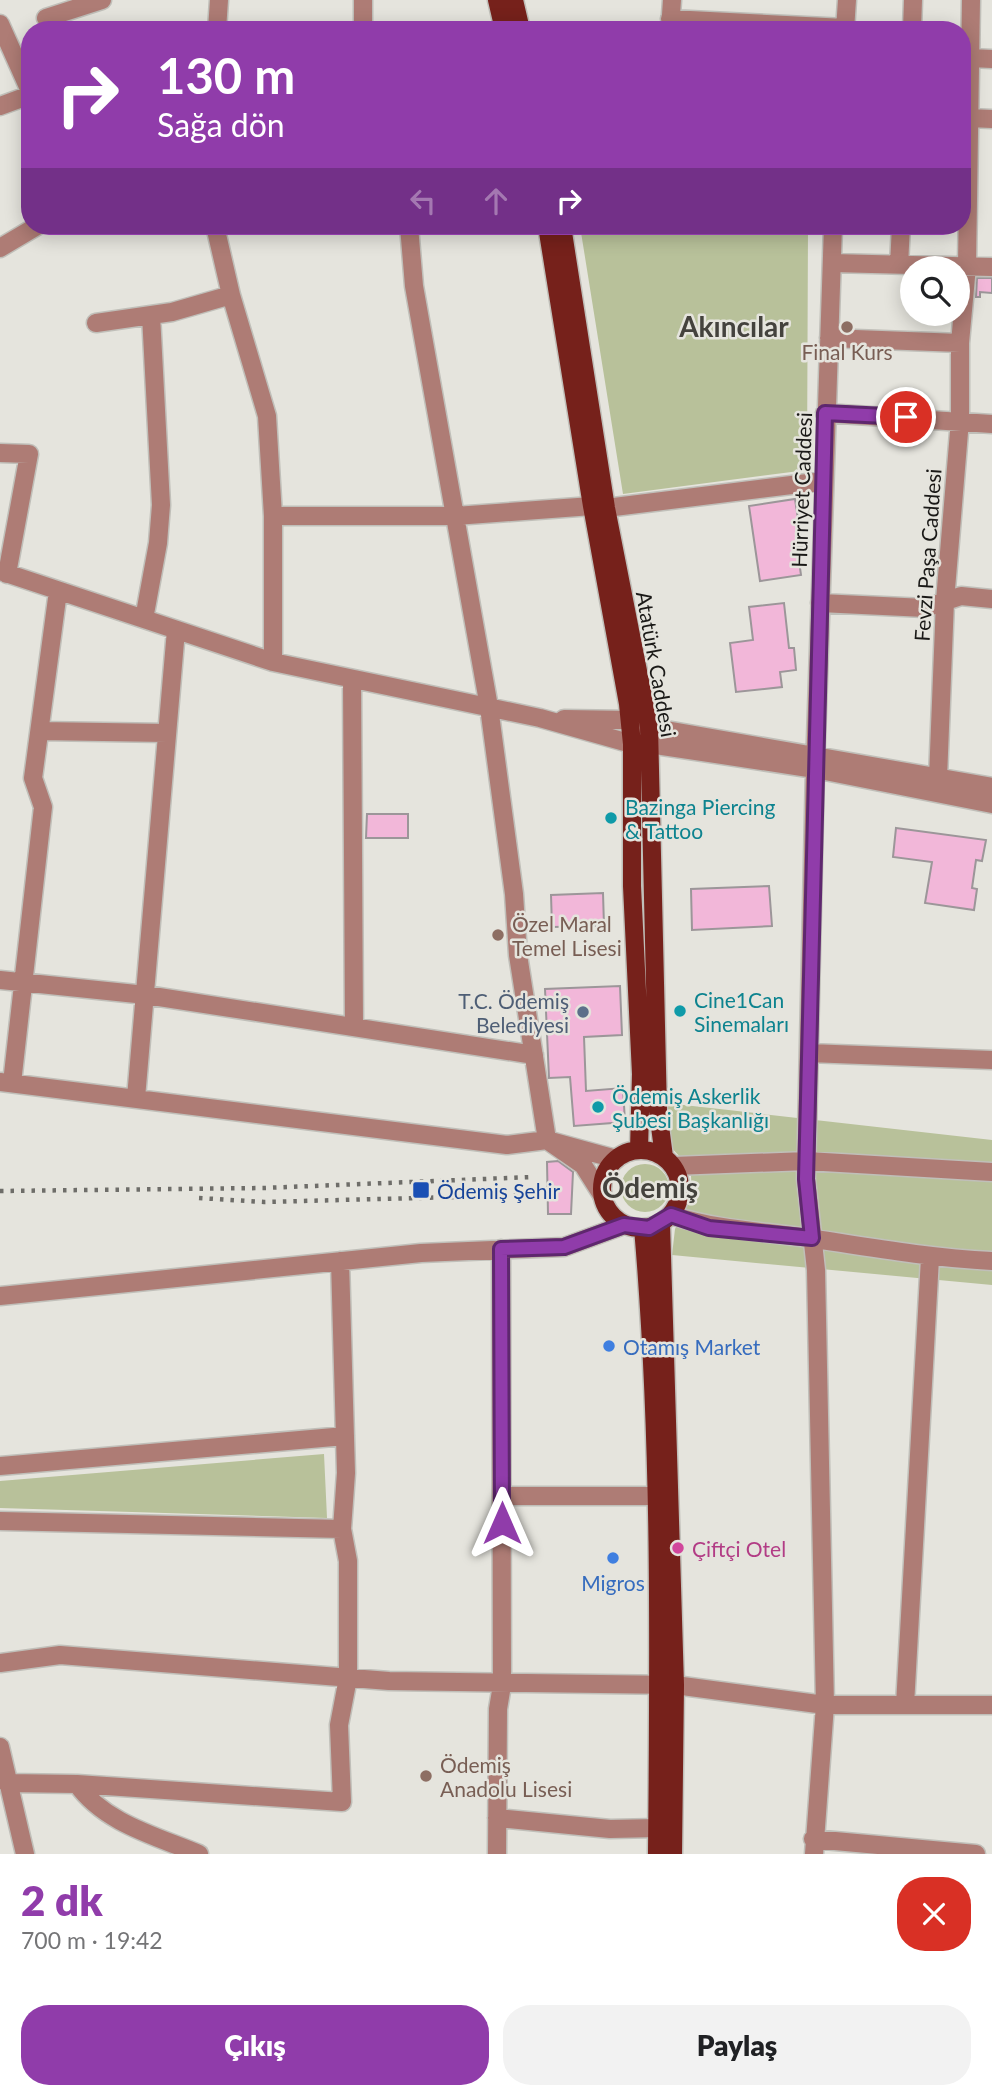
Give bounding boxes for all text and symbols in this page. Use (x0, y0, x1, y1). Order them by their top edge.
text: 130 m (157, 46, 295, 104)
icon: right (42, 49, 133, 140)
text: Sağa dön (157, 105, 285, 144)
icon: left (404, 182, 442, 220)
icon: ahead (477, 182, 515, 220)
icon: right (550, 182, 588, 220)
map controls (900, 256, 970, 326)
button: search (900, 256, 970, 326)
district label: Akıncılar (678, 309, 789, 343)
marker: Final Kurs (839, 319, 855, 335)
place label: Final Kurs (801, 339, 893, 364)
pin (876, 387, 936, 447)
icon: arrive (887, 398, 925, 436)
street label: Hürriyet Caddesi (786, 412, 816, 568)
street label: Fevzi Paşa Caddesi (908, 468, 946, 642)
street label: Atatürk Caddesi (632, 589, 682, 739)
place label: Bazinga Piercing & Tattoo (625, 794, 776, 843)
marker: Bazinga Piercing & Tattoo (603, 810, 619, 826)
place label: Özel Maral Temel Lisesi (512, 911, 622, 960)
marker: Özel Maral Temel Lisesi (490, 927, 506, 943)
place label: Cine1Can Sinemaları (694, 987, 789, 1036)
place label: T.C. Ödemiş Belediyesi (458, 988, 569, 1037)
marker: Cine1Can Sinemaları (672, 1003, 688, 1019)
marker: T.C. Ödemiş Belediyesi (575, 1004, 591, 1020)
place label: Ödemiş Askerlik Şubesi Başkanlığı (612, 1083, 769, 1132)
marker: Ödemiş Askerlik Şubesi Başkanlığı (590, 1099, 606, 1115)
district label: Ödemiş (602, 1170, 698, 1204)
place label: Ödemiş Şehir (437, 1178, 560, 1203)
marker: Ödemiş Şehir (411, 1180, 431, 1200)
place label: Otamış Market (623, 1334, 761, 1359)
marker: Otamış Market (601, 1338, 617, 1354)
position arrow (465, 1486, 539, 1560)
place label: Çiftçi Otel (692, 1536, 786, 1561)
marker: Çiftçi Otel (670, 1540, 686, 1556)
marker: Migros (605, 1550, 621, 1566)
place label: Migros (581, 1570, 645, 1595)
place label: Ödemiş Anadolu Lisesi (440, 1752, 572, 1801)
marker: Ödemiş Anadolu Lisesi (418, 1768, 434, 1784)
text: 2 dk (21, 1875, 103, 1925)
button: close (897, 1877, 971, 1951)
text: 700 m · 19:42 (21, 1926, 163, 1954)
button: Çıkış (21, 2005, 489, 2085)
button: Paylaş (503, 2005, 971, 2085)

